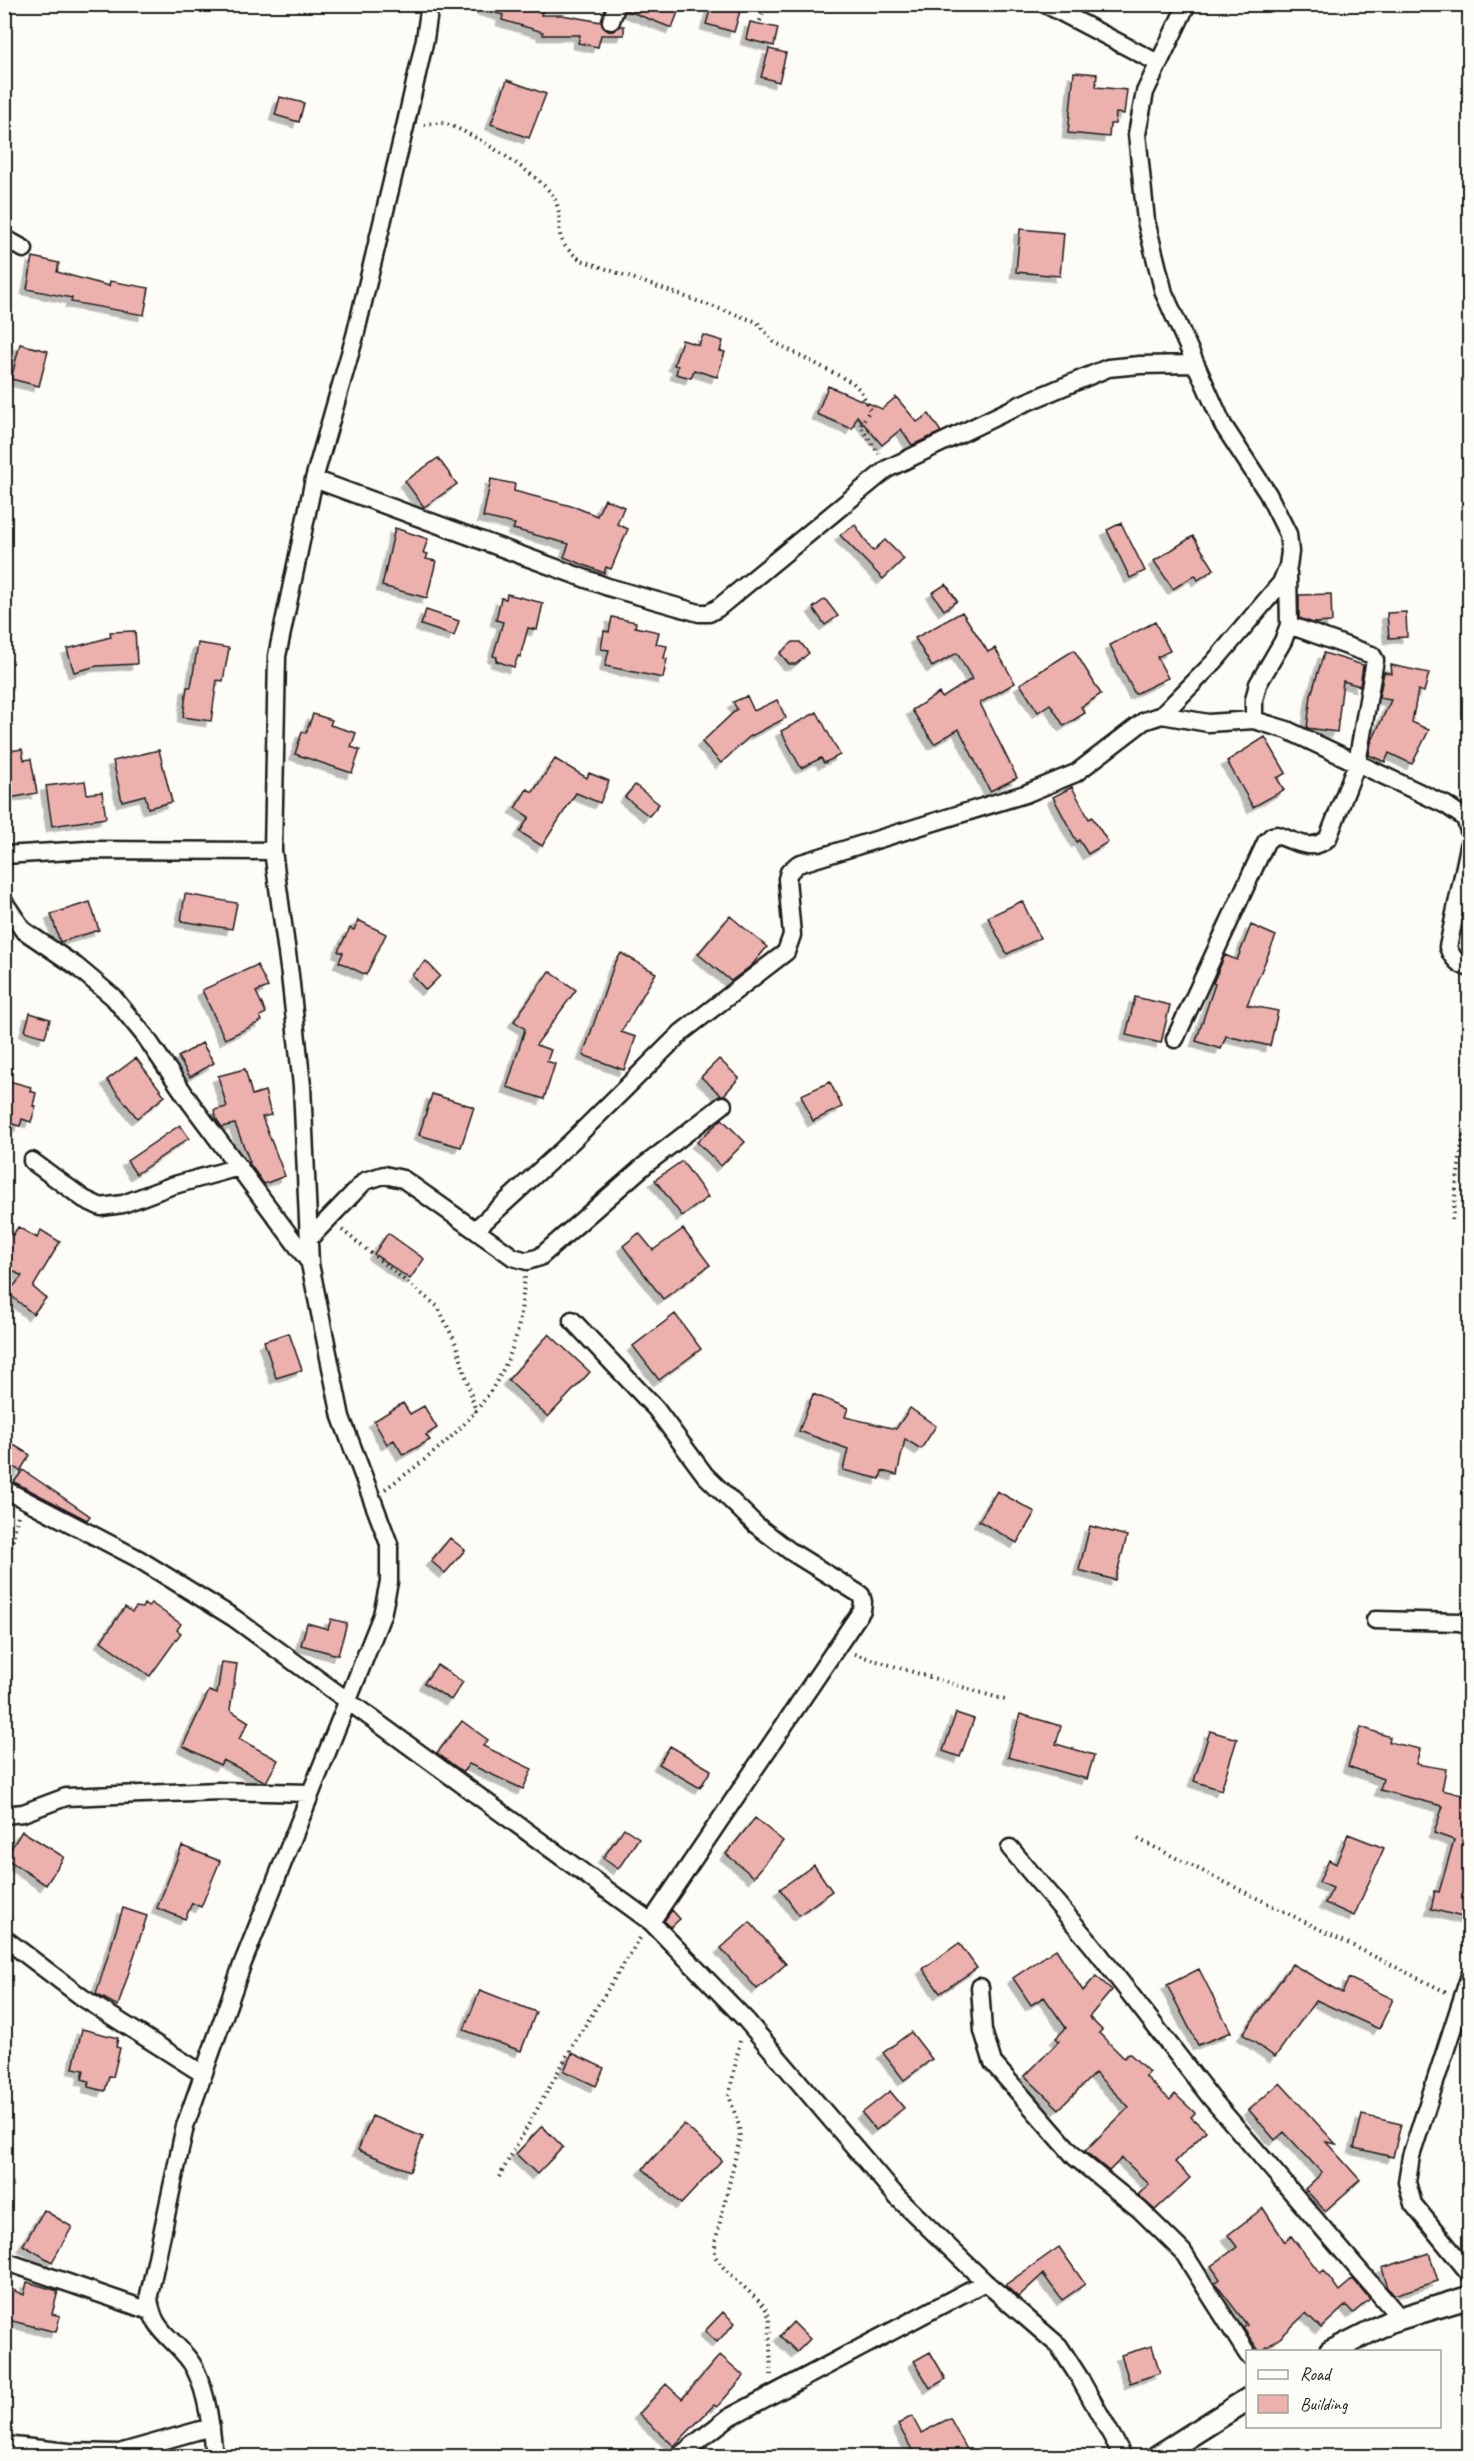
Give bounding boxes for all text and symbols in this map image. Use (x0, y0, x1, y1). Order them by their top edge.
legend (1246, 2350, 1441, 2428)
text: Road (1300, 2363, 1333, 2385)
text: Building (1300, 2393, 1349, 2415)

